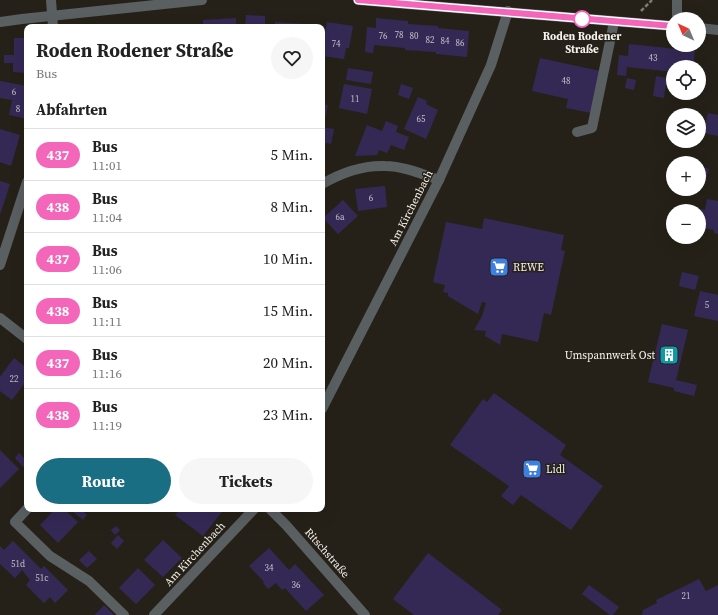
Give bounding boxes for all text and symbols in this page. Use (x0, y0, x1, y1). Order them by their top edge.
marker: Roden Rodener Straße (573, 10, 591, 28)
north arrow (666, 12, 706, 52)
map controls (666, 12, 706, 244)
house number: 78 (394, 29, 404, 41)
place label: Roden Rodener Straße (543, 29, 622, 57)
house number: 76 (378, 30, 388, 42)
house number: 80 (409, 30, 419, 42)
house number: 82 (425, 34, 435, 46)
house number: 84 (440, 35, 450, 47)
text: Roden Rodener Straße (36, 37, 233, 63)
button: heart (271, 37, 313, 79)
house number: 86 (455, 37, 465, 49)
house number: 74 (331, 38, 341, 50)
house number: 43 (648, 52, 658, 64)
button: locate (666, 60, 706, 100)
text: Bus (36, 65, 57, 82)
house number: 48 (561, 75, 571, 87)
house number: 6 (12, 86, 17, 98)
house number: 11 (350, 93, 360, 105)
text: Abfahrten (36, 99, 107, 120)
house number: 8 (16, 103, 21, 115)
button: layers (666, 108, 706, 148)
house number: 65 (416, 113, 426, 125)
text: Bus (92, 136, 118, 157)
text: 5 Min. (270, 144, 313, 165)
text: 437 (47, 145, 69, 165)
button: + (666, 156, 706, 196)
text: 11:01 (92, 157, 122, 174)
street label: Am Kirchenbach (386, 167, 437, 248)
text: Bus (92, 188, 118, 209)
house number: 6 (369, 192, 374, 204)
text: 8 Min. (270, 196, 313, 217)
text: 438 (47, 197, 69, 217)
button: − (666, 204, 706, 244)
text: 11:04 (92, 209, 122, 226)
house number: 6a (335, 211, 345, 223)
text: Bus (92, 240, 118, 261)
text: 10 Min. (263, 248, 313, 269)
text: 437 (47, 249, 69, 269)
supermarket icon: REWE (488, 256, 510, 278)
place label: REWE (513, 260, 544, 275)
text: 11:06 (92, 261, 122, 278)
text: Bus (92, 292, 118, 313)
house number: 5 (705, 299, 710, 311)
text: 15 Min. (263, 300, 313, 321)
text: 438 (47, 301, 69, 321)
text: 11:11 (92, 313, 122, 330)
text: Bus (92, 344, 118, 365)
building icon: Umspannwerk Ost (658, 344, 680, 366)
place label: Umspannwerk Ost (565, 348, 655, 363)
text: 20 Min. (263, 352, 313, 373)
text: 437 (47, 353, 69, 373)
text: 11:16 (92, 365, 122, 382)
house number: 22 (9, 373, 19, 385)
text: Bus (92, 396, 118, 417)
text: 23 Min. (263, 404, 313, 425)
text: 438 (47, 405, 69, 425)
text: 11:19 (92, 417, 122, 434)
button: Route (36, 458, 171, 504)
button: Tickets (179, 458, 313, 504)
supermarket icon: Lidl (521, 458, 543, 480)
place label: Lidl (546, 462, 565, 477)
street label: Am Kirchenbach (161, 518, 229, 589)
street label: Ritschstraße (301, 525, 353, 581)
house number: 51d (11, 558, 25, 570)
house number: 34 (264, 562, 274, 574)
house number: 51c (35, 572, 49, 584)
house number: 36 (291, 579, 301, 591)
house number: 21 (681, 590, 691, 602)

